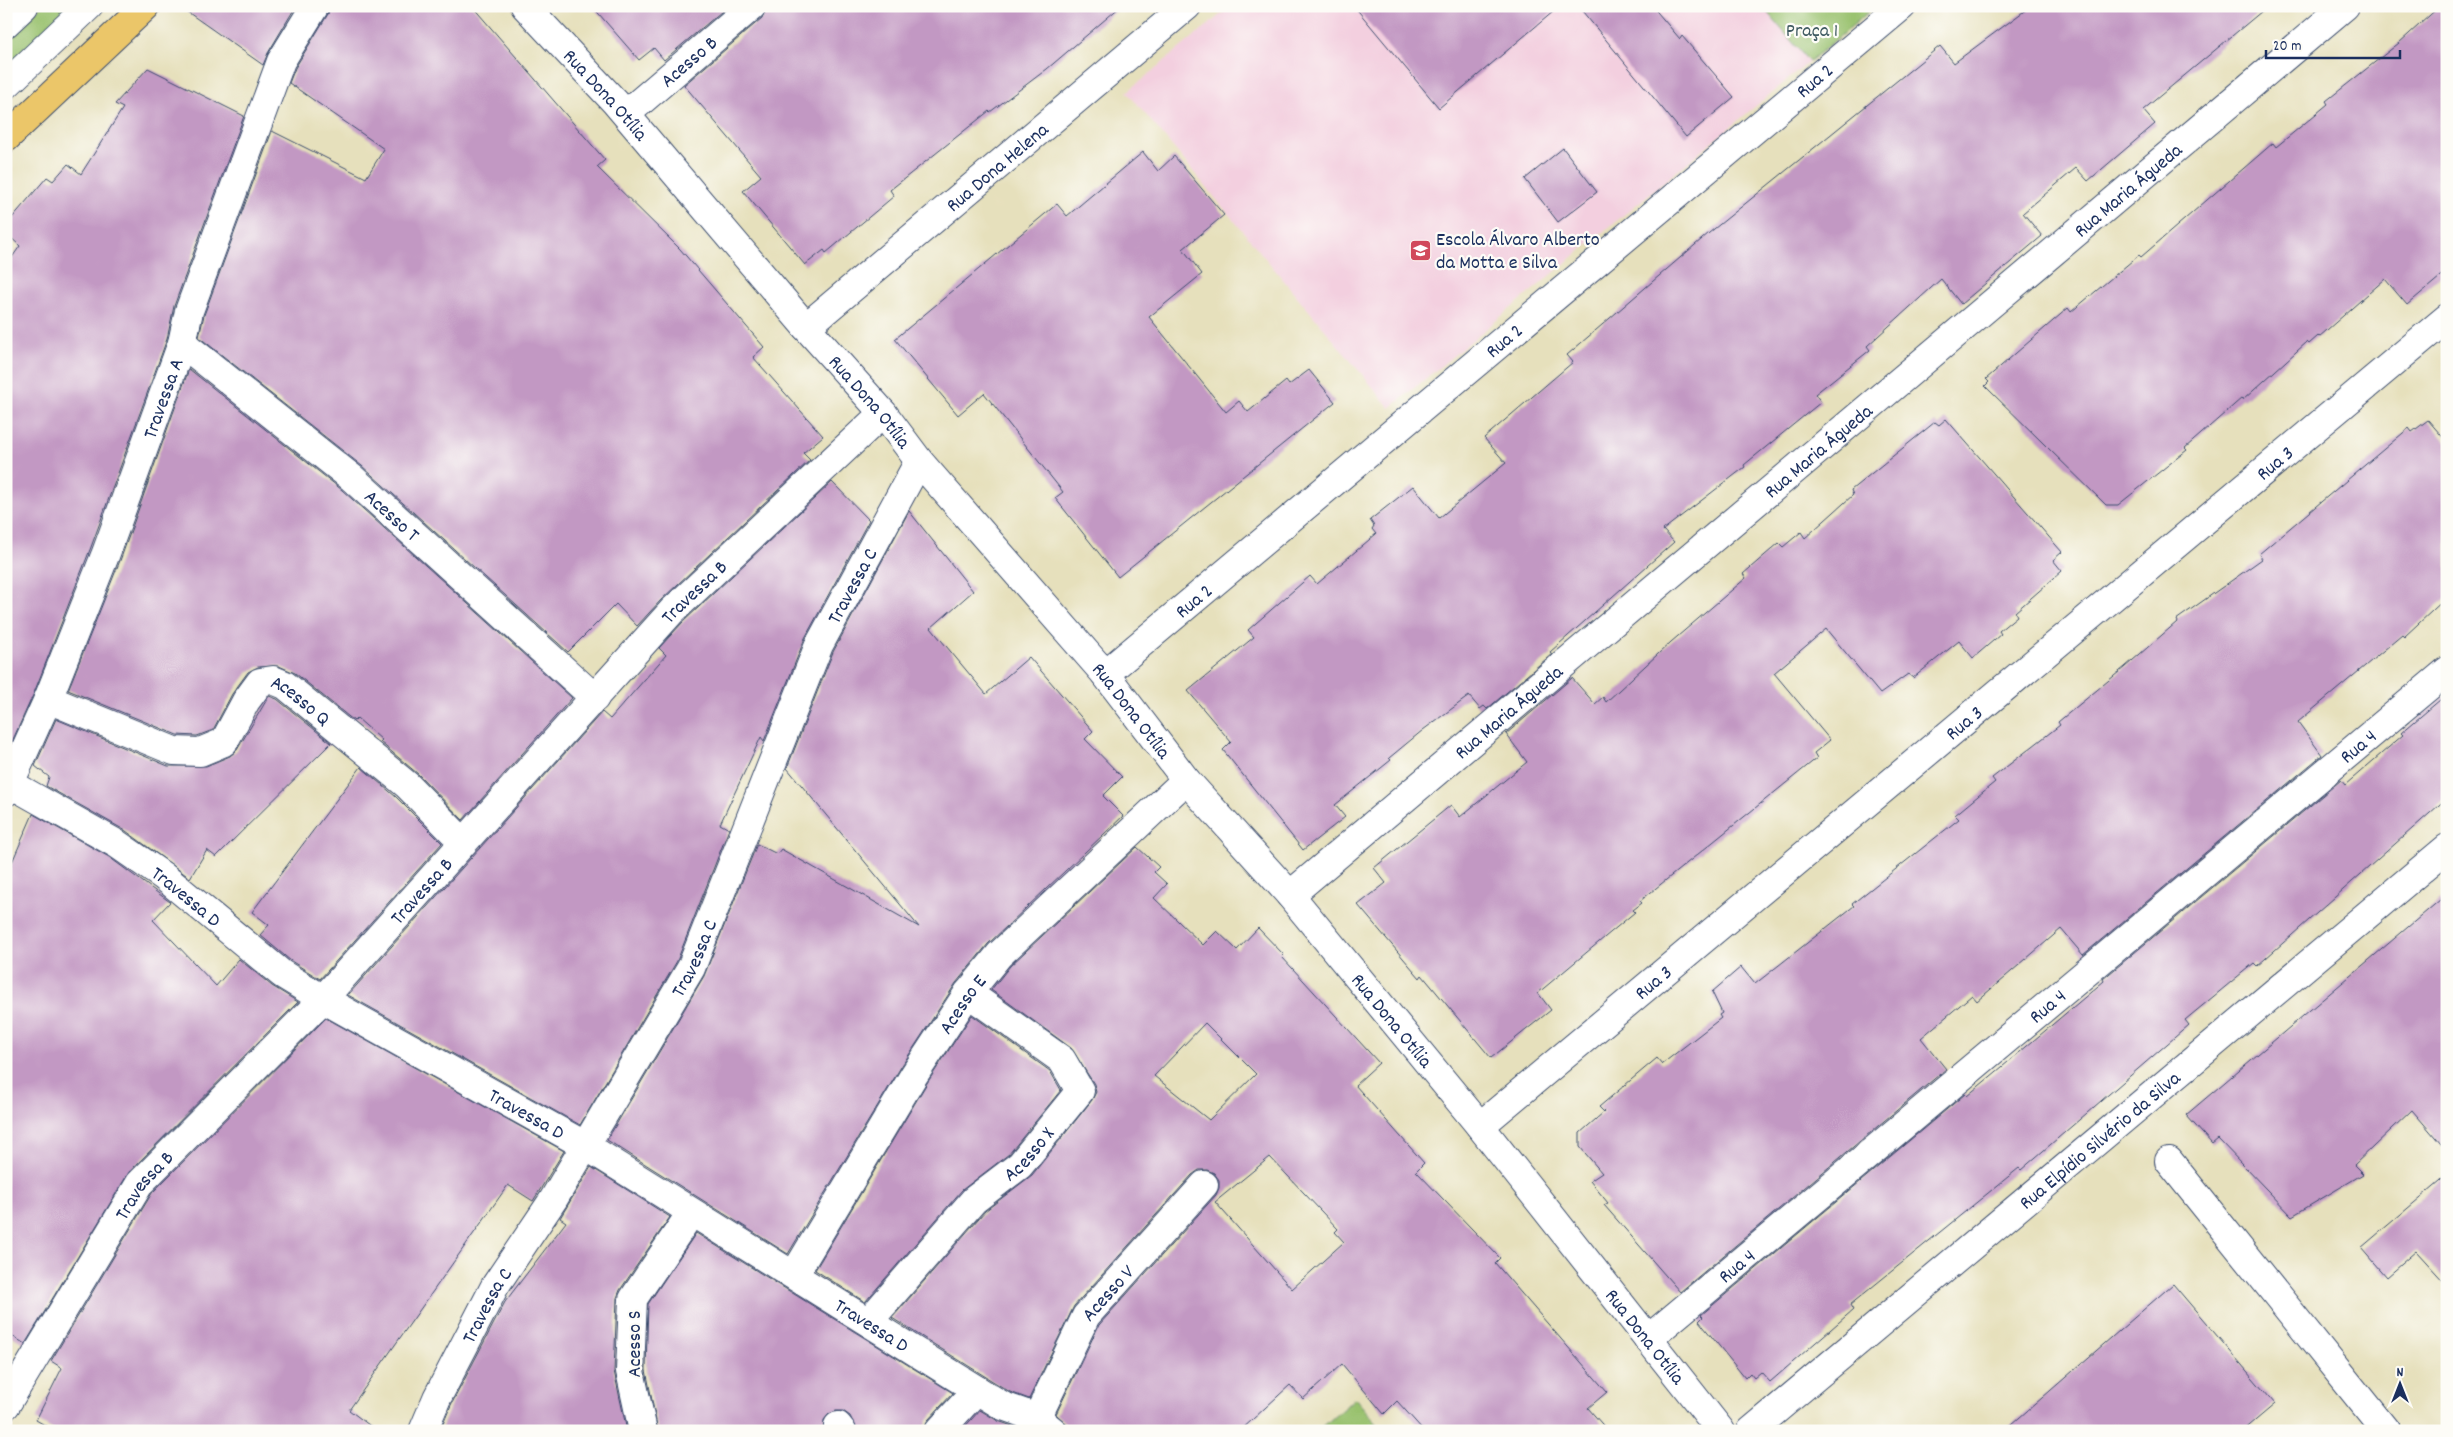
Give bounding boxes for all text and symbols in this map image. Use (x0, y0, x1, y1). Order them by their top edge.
park label: Praça 1 (1786, 18, 1838, 46)
scale bar (2266, 28, 2399, 60)
street label: Acesso B (655, 30, 725, 96)
text: 20 m (2273, 36, 2301, 58)
street label: Rua Dona Otília (555, 44, 654, 149)
street label: Rua 2 (1791, 58, 1841, 106)
street label: Rua Dona Helena (941, 117, 1056, 220)
street label: Rua Maria Águeda (2069, 137, 2190, 246)
place label: Escola Álvaro Alberto da Motta e Silva (1436, 227, 1600, 278)
school or university icon: Escola Álvaro Alberto da Motta e Silva (1408, 238, 1432, 262)
street label: Rua 2 (1481, 318, 1530, 366)
street label: Rua Dona Otília (820, 350, 916, 456)
street label: Travessa A (138, 355, 192, 443)
street label: Rua Maria Águeda (1759, 398, 1880, 507)
street label: Rua 3 (2251, 441, 2301, 489)
street label: Acesso T (357, 485, 425, 550)
street label: Travessa C (822, 544, 886, 630)
street label: Travessa B (656, 555, 735, 631)
street label: Rua 2 (1170, 578, 1220, 626)
street label: Rua Dona Otília (1084, 657, 1176, 766)
street label: Rua Maria Águeda (1450, 659, 1571, 767)
street label: Acesso Q (266, 670, 336, 734)
street label: Rua 3 (1941, 700, 1990, 748)
street label: Rua 4 (2335, 724, 2384, 772)
street label: Travessa B (385, 852, 461, 932)
street label: Travessa D (145, 861, 226, 935)
street label: Travessa C (666, 916, 726, 1003)
street label: Rua 3 (1630, 960, 1679, 1008)
street label: Rua Dona Otília (1343, 968, 1438, 1076)
street label: Acesso E (933, 970, 995, 1041)
street label: Rua 4 (2024, 984, 2073, 1032)
street label: Rua Elpídio Silvério da Silva (2014, 1066, 2188, 1218)
street label: Travessa D (482, 1083, 569, 1148)
street label: Acesso X (999, 1122, 1063, 1190)
street label: Travessa B (110, 1146, 182, 1226)
street label: Rua 4 (1714, 1244, 1763, 1291)
street label: Acesso V (1076, 1260, 1143, 1329)
street label: Travessa C (457, 1263, 521, 1349)
street label: Rua Dona Otília (1597, 1284, 1691, 1392)
street label: Travessa D (828, 1293, 913, 1361)
street label: Acesso S (622, 1311, 650, 1377)
north arrow (2376, 1360, 2426, 1410)
text: N (2397, 1363, 2404, 1383)

